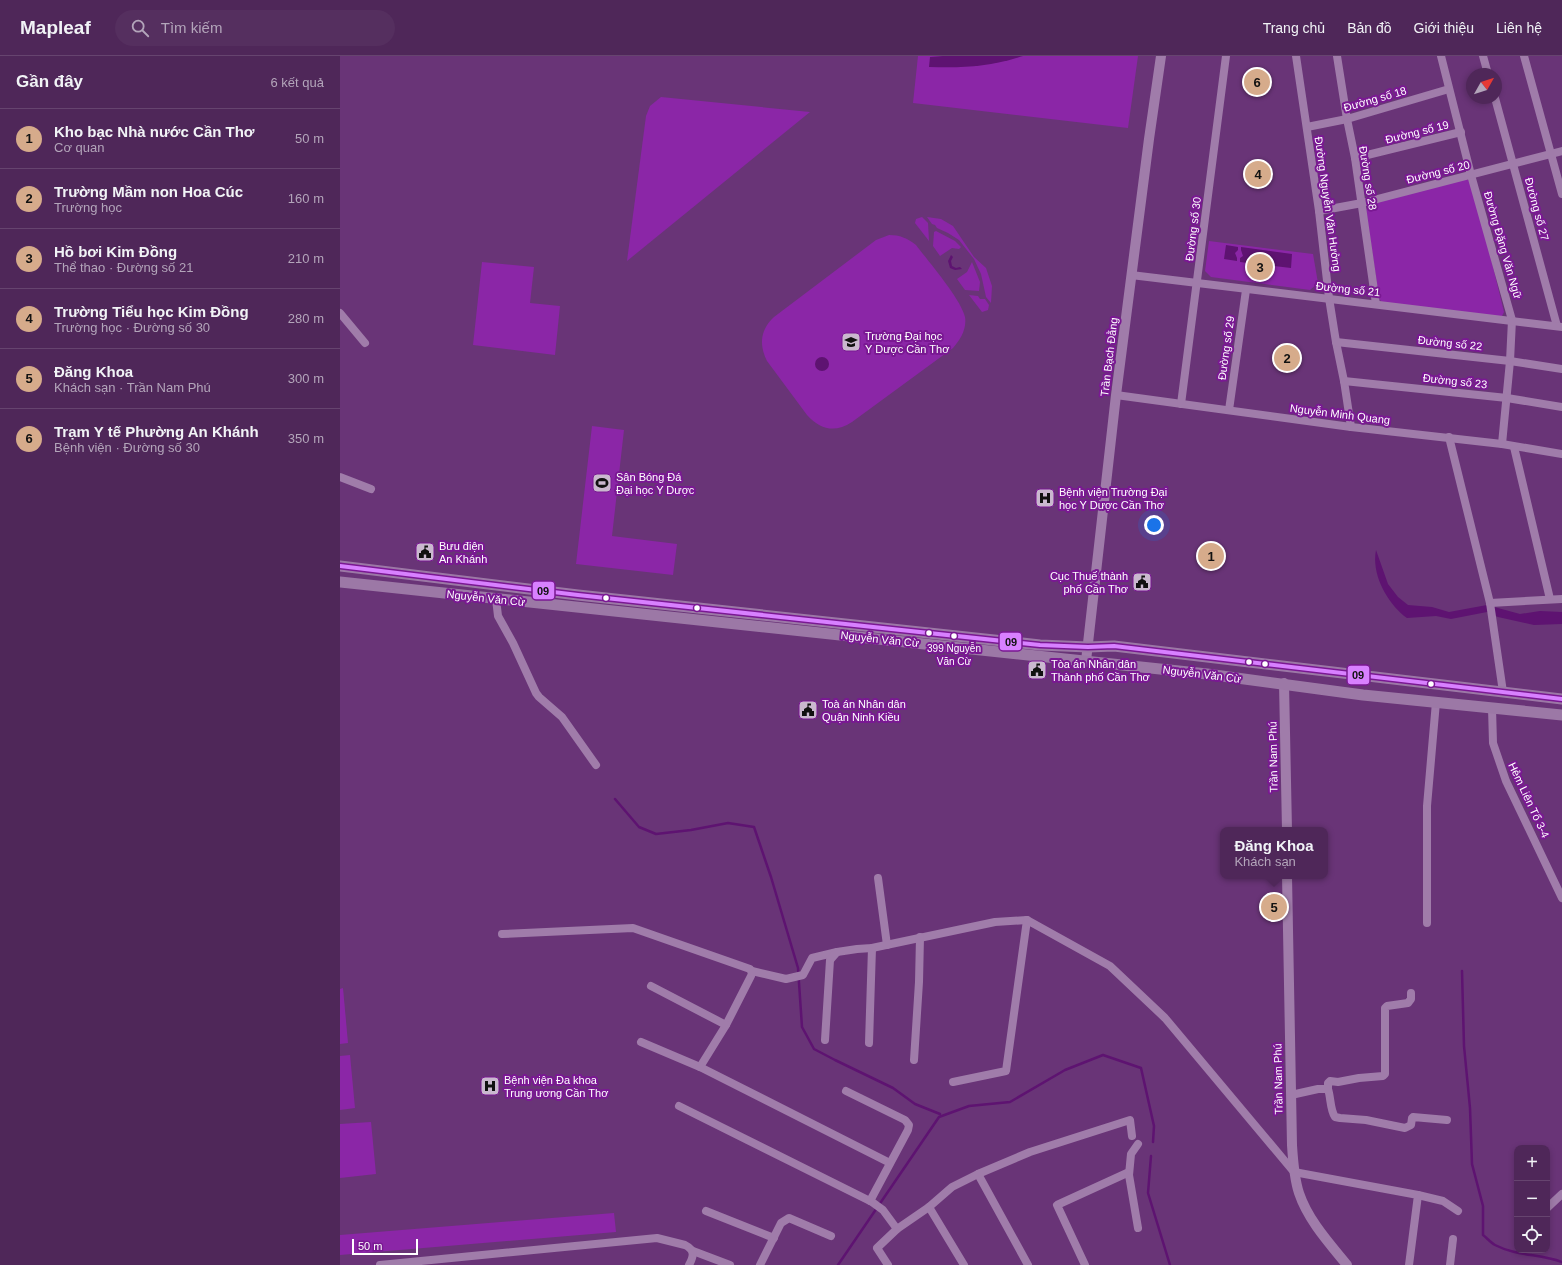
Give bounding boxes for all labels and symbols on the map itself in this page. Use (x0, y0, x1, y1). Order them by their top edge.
pin: 6 (1244, 67, 1270, 97)
north arrow (1466, 68, 1502, 104)
street label: Đường số 18 (1342, 84, 1408, 114)
street label: Đường số 19 (1384, 118, 1450, 146)
street label: Đường Nguyễn Văn Hưởng (1313, 136, 1343, 272)
street label: Đường số 28 (1357, 145, 1379, 211)
street label: Đường số 20 (1405, 158, 1471, 186)
pin: 4 (1245, 159, 1271, 189)
street label: Đường số 27 (1523, 176, 1551, 242)
street label: Đường Đặng Văn Ngữ (1482, 190, 1524, 301)
street label: Đường số 30 (1183, 196, 1203, 262)
pin: 3 (1247, 252, 1273, 282)
street label: Đường số 21 (1315, 280, 1381, 298)
street label: Đường số 29 (1216, 315, 1236, 381)
street label: Trần Bạch Đằng (1098, 317, 1120, 397)
place label: Trường Đại học Y Dược Cần Thơ (865, 330, 949, 355)
school or university icon: Trường Đại học Y Dược Cần Thơ (840, 331, 862, 353)
street label: Đường số 22 (1417, 334, 1483, 352)
pin: 2 (1274, 343, 1300, 373)
street label: Đường số 23 (1422, 372, 1488, 390)
street label: Nguyễn Minh Quang (1289, 402, 1391, 426)
place label: Sân Bóng Đá Đại học Y Dược (616, 471, 695, 496)
sports icon: Sân Bóng Đá Đại học Y Dược (591, 472, 613, 494)
place label: Bệnh viện Trường Đại học Y Dược Cần Thơ (1059, 486, 1167, 511)
hospital icon: Bệnh viện Trường Đại học Y Dược Cần Thơ (1034, 487, 1056, 509)
your location (1144, 515, 1164, 535)
place label: Bưu điện An Khánh (439, 540, 487, 565)
public building icon: Bưu điện An Khánh (414, 541, 436, 563)
pin: 1 (1198, 541, 1224, 571)
place label: Cục Thuế thành phố Cần Thơ (1050, 570, 1128, 595)
public building icon: Cục Thuế thành phố Cần Thơ (1131, 571, 1153, 593)
line badge: 09 (532, 581, 555, 600)
text: 09 (537, 585, 549, 597)
street label: Nguyễn Văn Cừ (446, 588, 526, 608)
unlabelled marker (601, 593, 611, 603)
unlabelled marker (692, 603, 702, 613)
unlabelled marker (924, 628, 934, 638)
street label: Nguyễn Văn Cừ (840, 629, 920, 649)
marker: 399 Nguyễn Văn Cừ (949, 631, 959, 641)
line badge: 09 (999, 632, 1022, 651)
text: 09 (1005, 636, 1017, 648)
place label: 399 Nguyễn Văn Cừ (927, 642, 981, 667)
unlabelled marker (1244, 657, 1254, 667)
place label: Tòa án Nhân dân Thành phố Cần Thơ (1051, 658, 1150, 683)
public building icon: Tòa án Nhân dân Thành phố Cần Thơ (1026, 659, 1048, 681)
unlabelled marker (1260, 659, 1270, 669)
street label: Nguyễn Văn Cừ (1162, 663, 1243, 685)
line badge: 09 (1347, 665, 1370, 685)
text: 09 (1352, 669, 1364, 681)
unlabelled marker (1426, 679, 1436, 689)
place label: Toà án Nhân dân Quận Ninh Kiều (822, 698, 906, 723)
public building icon: Toà án Nhân dân Quận Ninh Kiều (797, 699, 819, 721)
street label: Trần Nam Phú (1266, 721, 1280, 793)
street label: Hẻm Liên Tổ 3-4 (1506, 760, 1552, 840)
pin: 5 (1261, 892, 1287, 922)
street label: Trần Nam Phú (1271, 1043, 1285, 1115)
place label: Bệnh viện Đa khoa Trung ương Cần Thơ (504, 1074, 608, 1099)
hospital icon: Bệnh viện Đa khoa Trung ương Cần Thơ (479, 1075, 501, 1097)
scale bar (352, 1237, 418, 1256)

